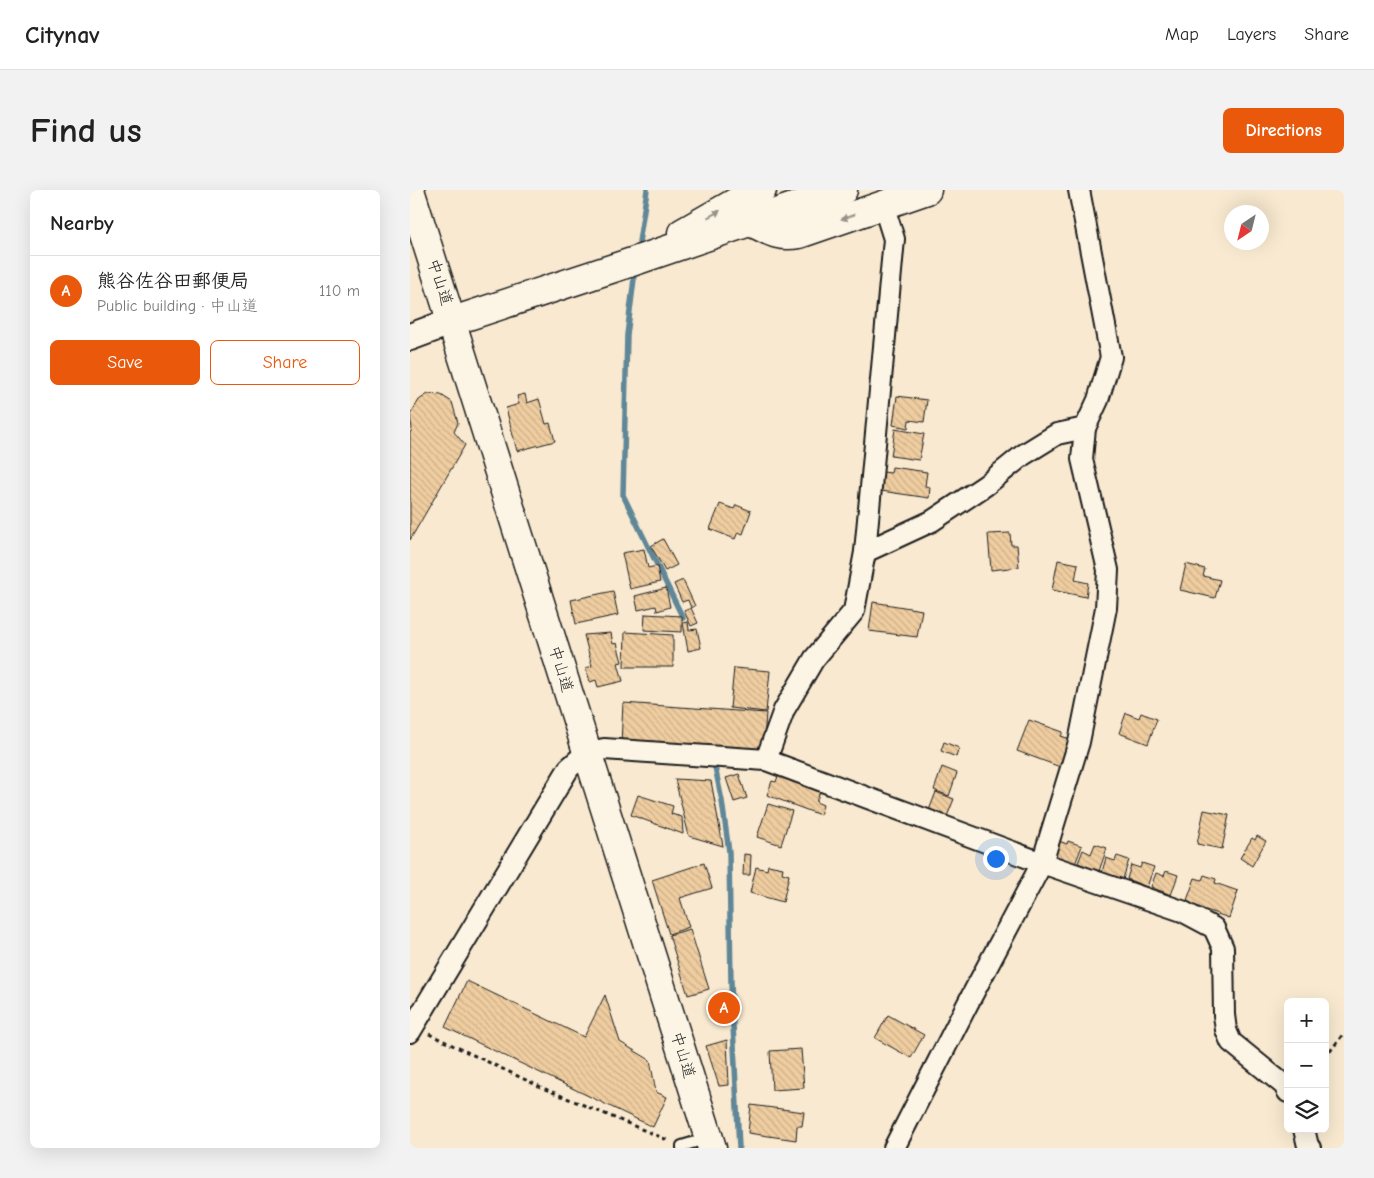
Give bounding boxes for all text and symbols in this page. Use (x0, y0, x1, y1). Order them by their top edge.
text: Citynav (25, 21, 100, 49)
text: Map (1165, 24, 1199, 45)
text: Layers (1227, 24, 1276, 45)
text: Share (1304, 24, 1349, 45)
button: Directions (1223, 108, 1344, 153)
text: Find us (30, 110, 142, 151)
north arrow (1224, 205, 1269, 250)
one-way arrow (707, 210, 722, 218)
text: Nearby (50, 211, 114, 235)
one-way arrow (840, 213, 855, 221)
street label: 中山道 (424, 256, 456, 308)
text: 熊谷佐谷田郵便局 (97, 270, 249, 292)
text: A (62, 282, 70, 300)
text: 110 m (319, 282, 360, 300)
text: Public building · 中山道 (97, 297, 258, 315)
button: Save (50, 340, 200, 385)
button: Share (210, 340, 360, 385)
street label: 中山道 (545, 643, 577, 695)
your location (983, 846, 1009, 872)
pin: A (708, 989, 740, 1027)
map controls (1284, 998, 1329, 1133)
button: + (1284, 998, 1329, 1043)
street label: 中山道 (667, 1029, 699, 1081)
button: − (1284, 1043, 1329, 1088)
button: layers (1284, 1088, 1329, 1133)

